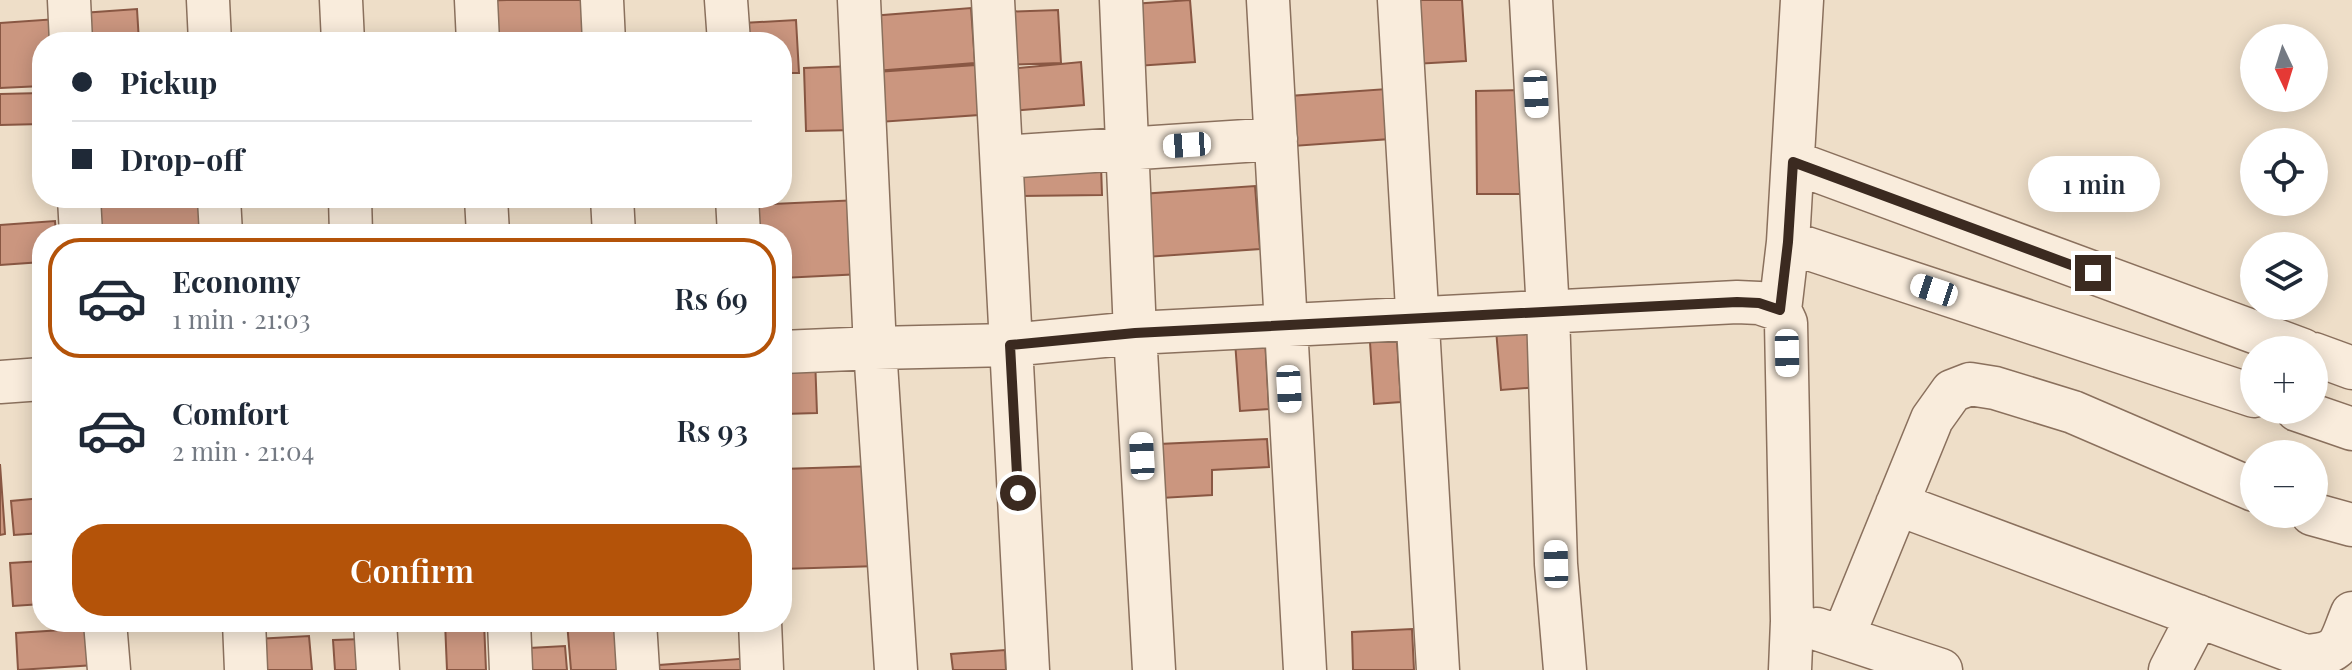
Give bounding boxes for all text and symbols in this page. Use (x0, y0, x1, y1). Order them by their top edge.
north arrow (2240, 24, 2328, 112)
map controls (2240, 24, 2328, 528)
text: Pickup (120, 62, 217, 102)
car (1523, 69, 1549, 119)
button: locate (2240, 128, 2328, 216)
car (1162, 131, 1212, 159)
text: Drop-off (120, 139, 244, 179)
callout: 1 min (2027, 157, 2159, 213)
text: 1 min (2062, 166, 2126, 201)
button: layers (2240, 232, 2328, 320)
route end (2075, 255, 2111, 291)
text: Economy (172, 261, 301, 301)
icon: car (76, 262, 148, 334)
car (1907, 271, 1961, 309)
text: Rs 69 (674, 278, 748, 318)
text: 1 min · 21:03 (172, 301, 310, 336)
car (1775, 329, 1799, 377)
button: + (2240, 336, 2328, 424)
car (1276, 364, 1302, 414)
text: Comfort (172, 393, 289, 433)
icon: car (76, 394, 148, 466)
text: Rs 93 (676, 410, 748, 450)
car (1129, 431, 1155, 481)
text: 2 min · 21:04 (172, 433, 314, 468)
button: − (2240, 440, 2328, 528)
route start (1000, 475, 1036, 511)
button: Confirm (72, 524, 752, 616)
car (1544, 540, 1568, 588)

